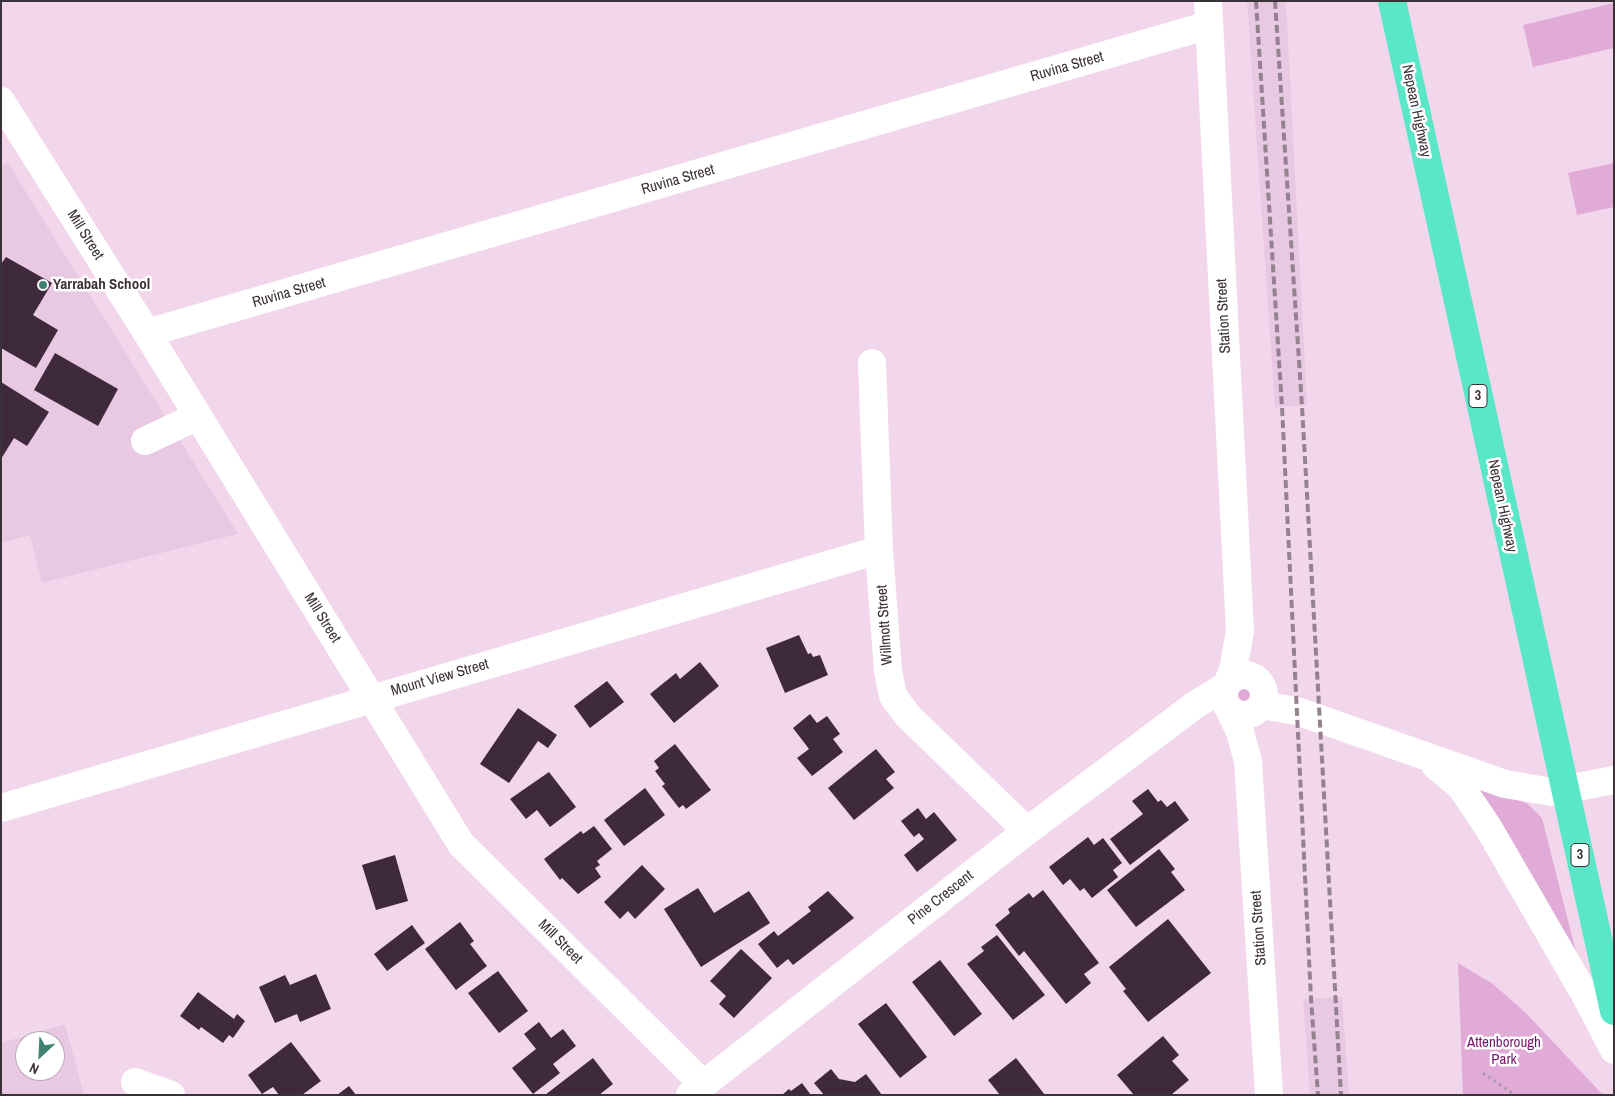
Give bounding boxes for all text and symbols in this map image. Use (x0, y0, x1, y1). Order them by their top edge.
street label: Ruvina Street (1028, 48, 1106, 86)
street label: Nepean Highway (1397, 63, 1435, 159)
street label: Ruvina Street (639, 161, 717, 199)
street label: Mill Street (63, 207, 107, 263)
street label: Ruvina Street (250, 274, 328, 312)
place label: Yarrabah School (53, 276, 150, 294)
street label: Station Street (1213, 278, 1235, 354)
marker: Yarrabah School (37, 279, 49, 291)
road number: 3 (1469, 384, 1487, 408)
street label: Nepean Highway (1483, 458, 1521, 554)
street label: Willmott Street (873, 584, 897, 666)
street label: Mill Street (300, 590, 344, 646)
street label: Mount View Street (389, 655, 491, 701)
road number: 3 (1571, 844, 1589, 866)
street label: Pine Crescent (905, 867, 977, 929)
street label: Station Street (1247, 890, 1271, 966)
street label: Mill Street (534, 916, 586, 968)
north arrow (15, 1031, 65, 1081)
park label: Attenborough Park (1467, 1034, 1541, 1069)
text: N (27, 1059, 42, 1079)

